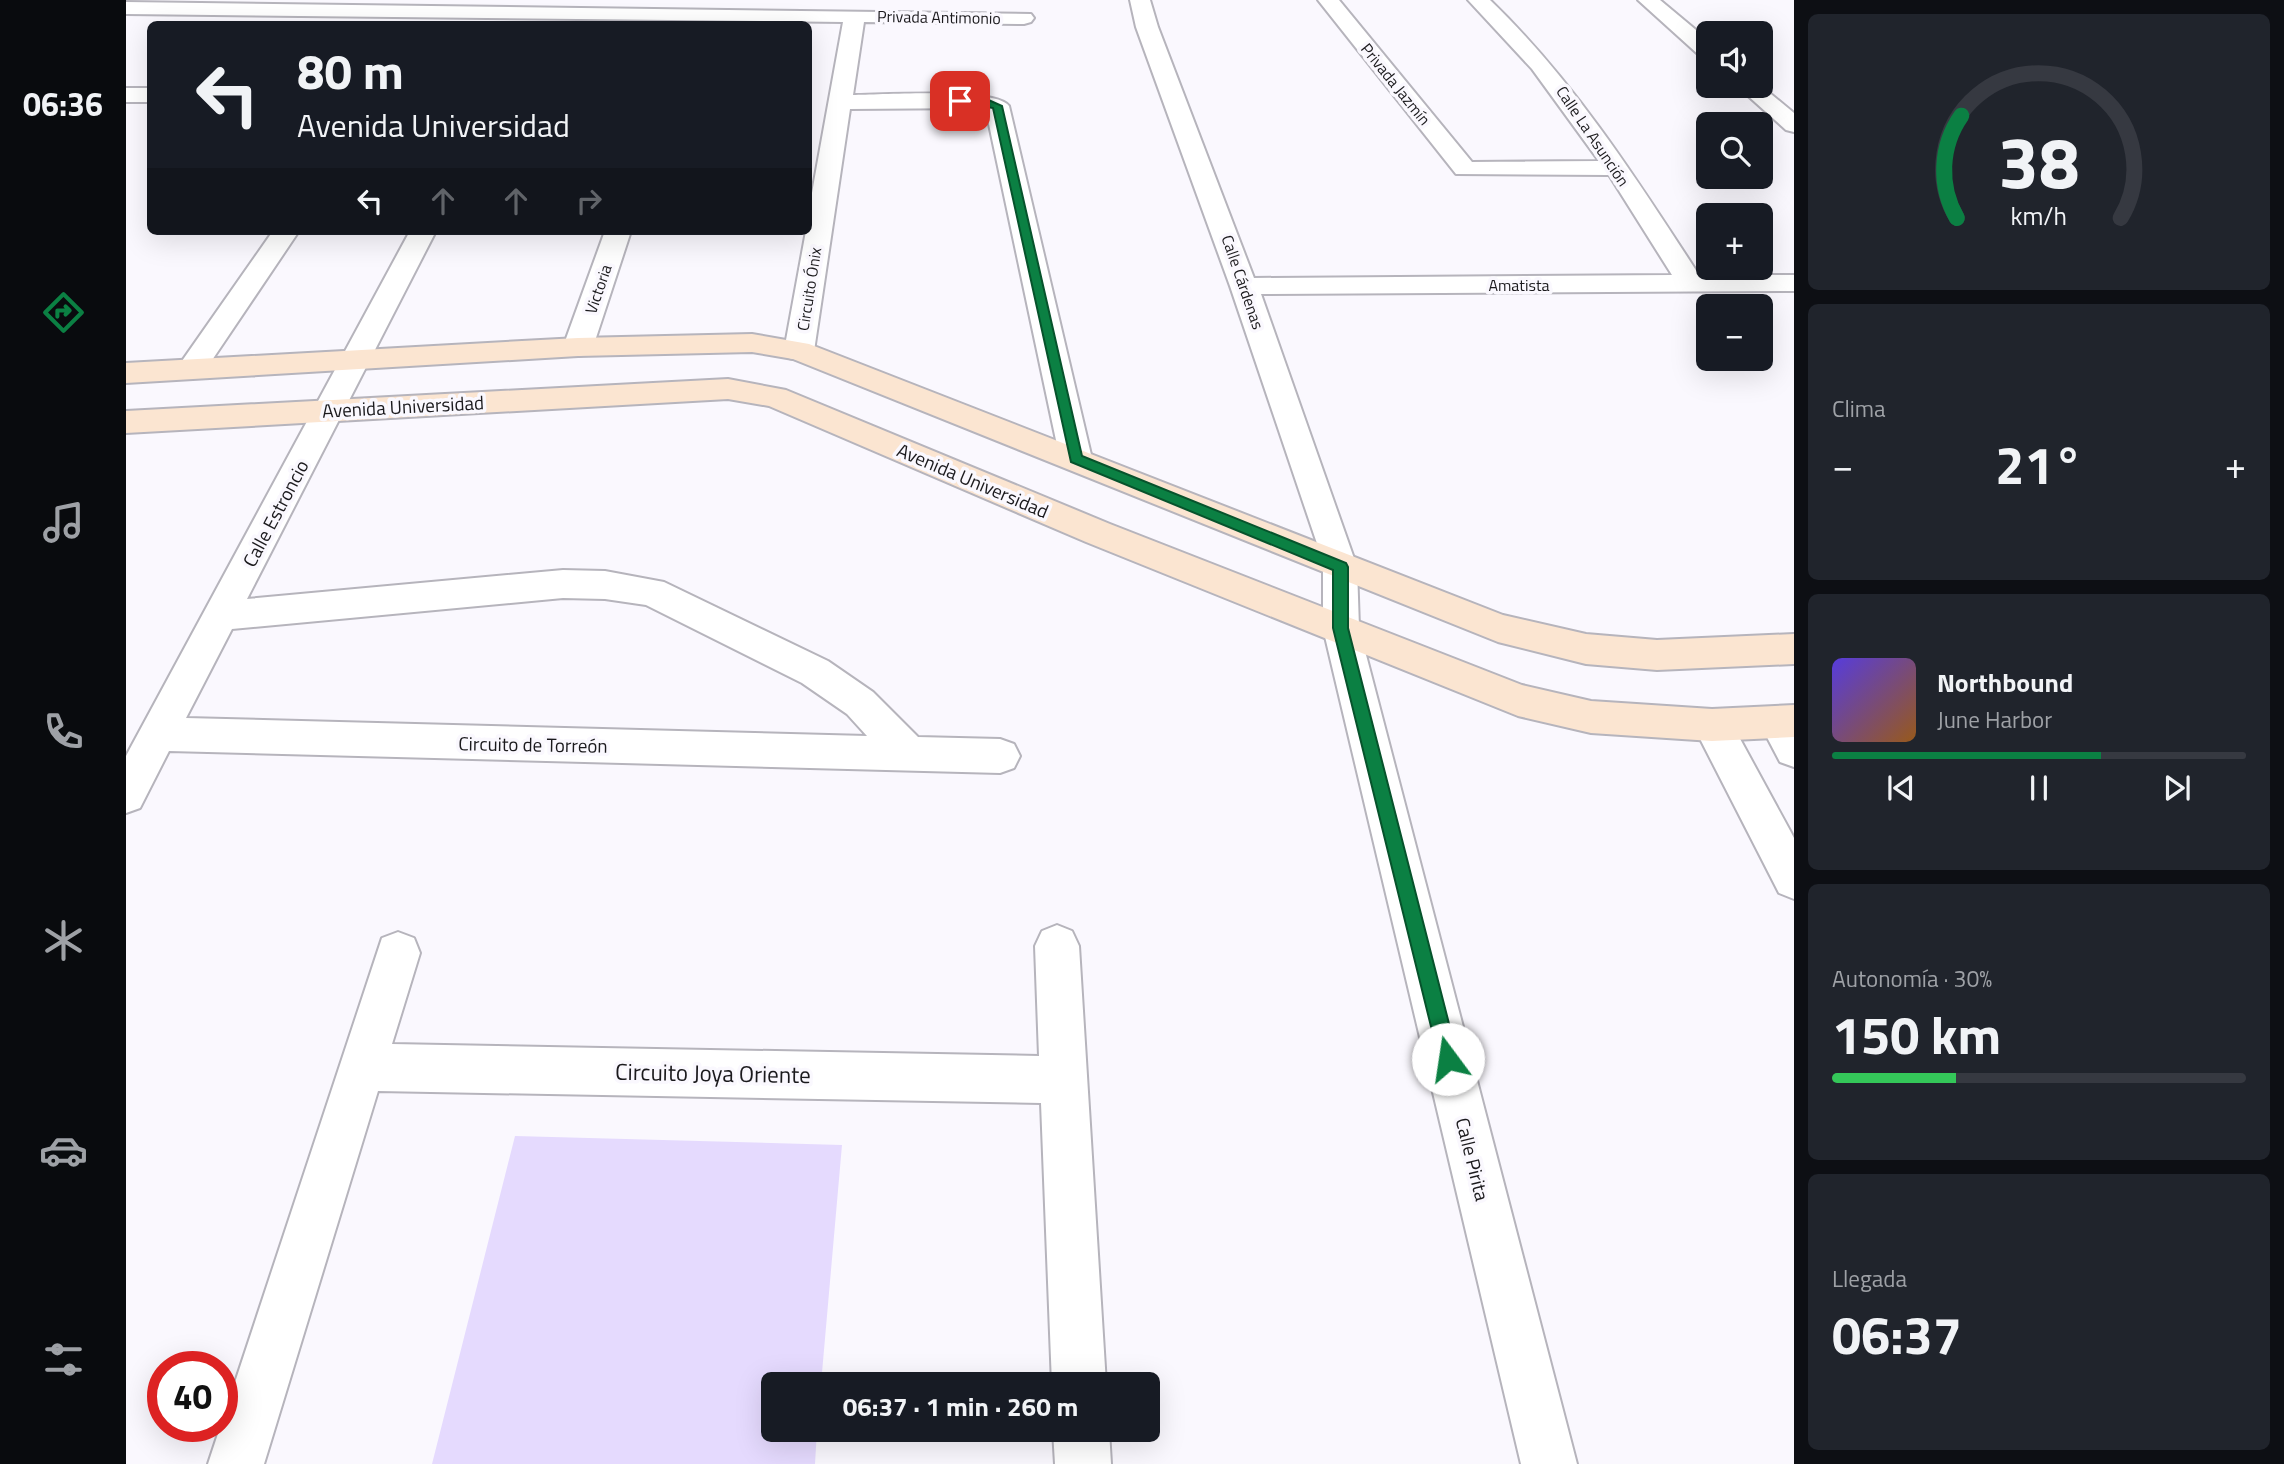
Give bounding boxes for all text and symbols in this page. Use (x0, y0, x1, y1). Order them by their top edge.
street label: Privada Antimonio (877, 4, 1001, 30)
map controls (1696, 21, 1773, 371)
button: sound (1696, 21, 1773, 98)
text: 80 m (297, 33, 404, 108)
street label: Privada Jazmín (1355, 38, 1437, 130)
icon: left (182, 49, 273, 140)
pin (930, 71, 990, 131)
text: 06:36 (23, 80, 103, 128)
street label: Calle La Asunción (1550, 81, 1636, 191)
icon: arrive (941, 82, 979, 120)
text: Avenida Universidad (297, 101, 570, 149)
text: 38 (1998, 106, 2080, 216)
button: search (1696, 112, 1773, 189)
icon: left (351, 182, 389, 220)
icon: ahead (424, 182, 462, 220)
icon: ahead (497, 182, 535, 220)
icon: right (570, 182, 608, 220)
text: km/h (2011, 197, 2067, 235)
button: + (1696, 203, 1773, 280)
street label: Calle Cárdenas (1216, 232, 1270, 332)
street label: Circuito Ónix (791, 246, 827, 332)
street label: Victoria (578, 261, 618, 317)
street label: Amatista (1488, 273, 1550, 297)
icon: directions (39, 288, 88, 337)
button: − (1696, 294, 1773, 371)
street label: Avenida Universidad (321, 387, 485, 425)
text: Clima (1832, 391, 1886, 426)
text: 21° (1995, 425, 2083, 504)
street label: Avenida Universidad (893, 435, 1053, 525)
text: − (1832, 436, 1853, 494)
text: + (2225, 436, 2246, 494)
street label: Calle Estroncio (235, 454, 315, 572)
icon: music (39, 498, 88, 547)
text: Northbound (1937, 663, 2073, 702)
text: June Harbor (1937, 702, 2052, 737)
icon: phone (39, 707, 88, 756)
street label: Circuito de Torreón (458, 728, 608, 760)
icon: previous (1882, 769, 1920, 807)
icon: pause (2020, 769, 2058, 807)
icon: next (2158, 769, 2196, 807)
icon: climate (39, 916, 88, 965)
text: Autonomía · 30% (1832, 961, 1992, 996)
text: 150 km (1832, 995, 2001, 1074)
position arrow (1411, 1022, 1485, 1096)
street label: Circuito Joya Oriente (615, 1054, 811, 1092)
street label: Calle Pirita (1449, 1114, 1497, 1204)
icon: car (39, 1126, 88, 1175)
text: Llegada (1832, 1261, 1907, 1296)
text: 06:37 (1832, 1295, 1962, 1374)
icon: filters (39, 1335, 88, 1384)
speed limit sign: 40 (147, 1351, 238, 1442)
text: 06:37 · 1 min · 260 m (843, 1387, 1078, 1426)

